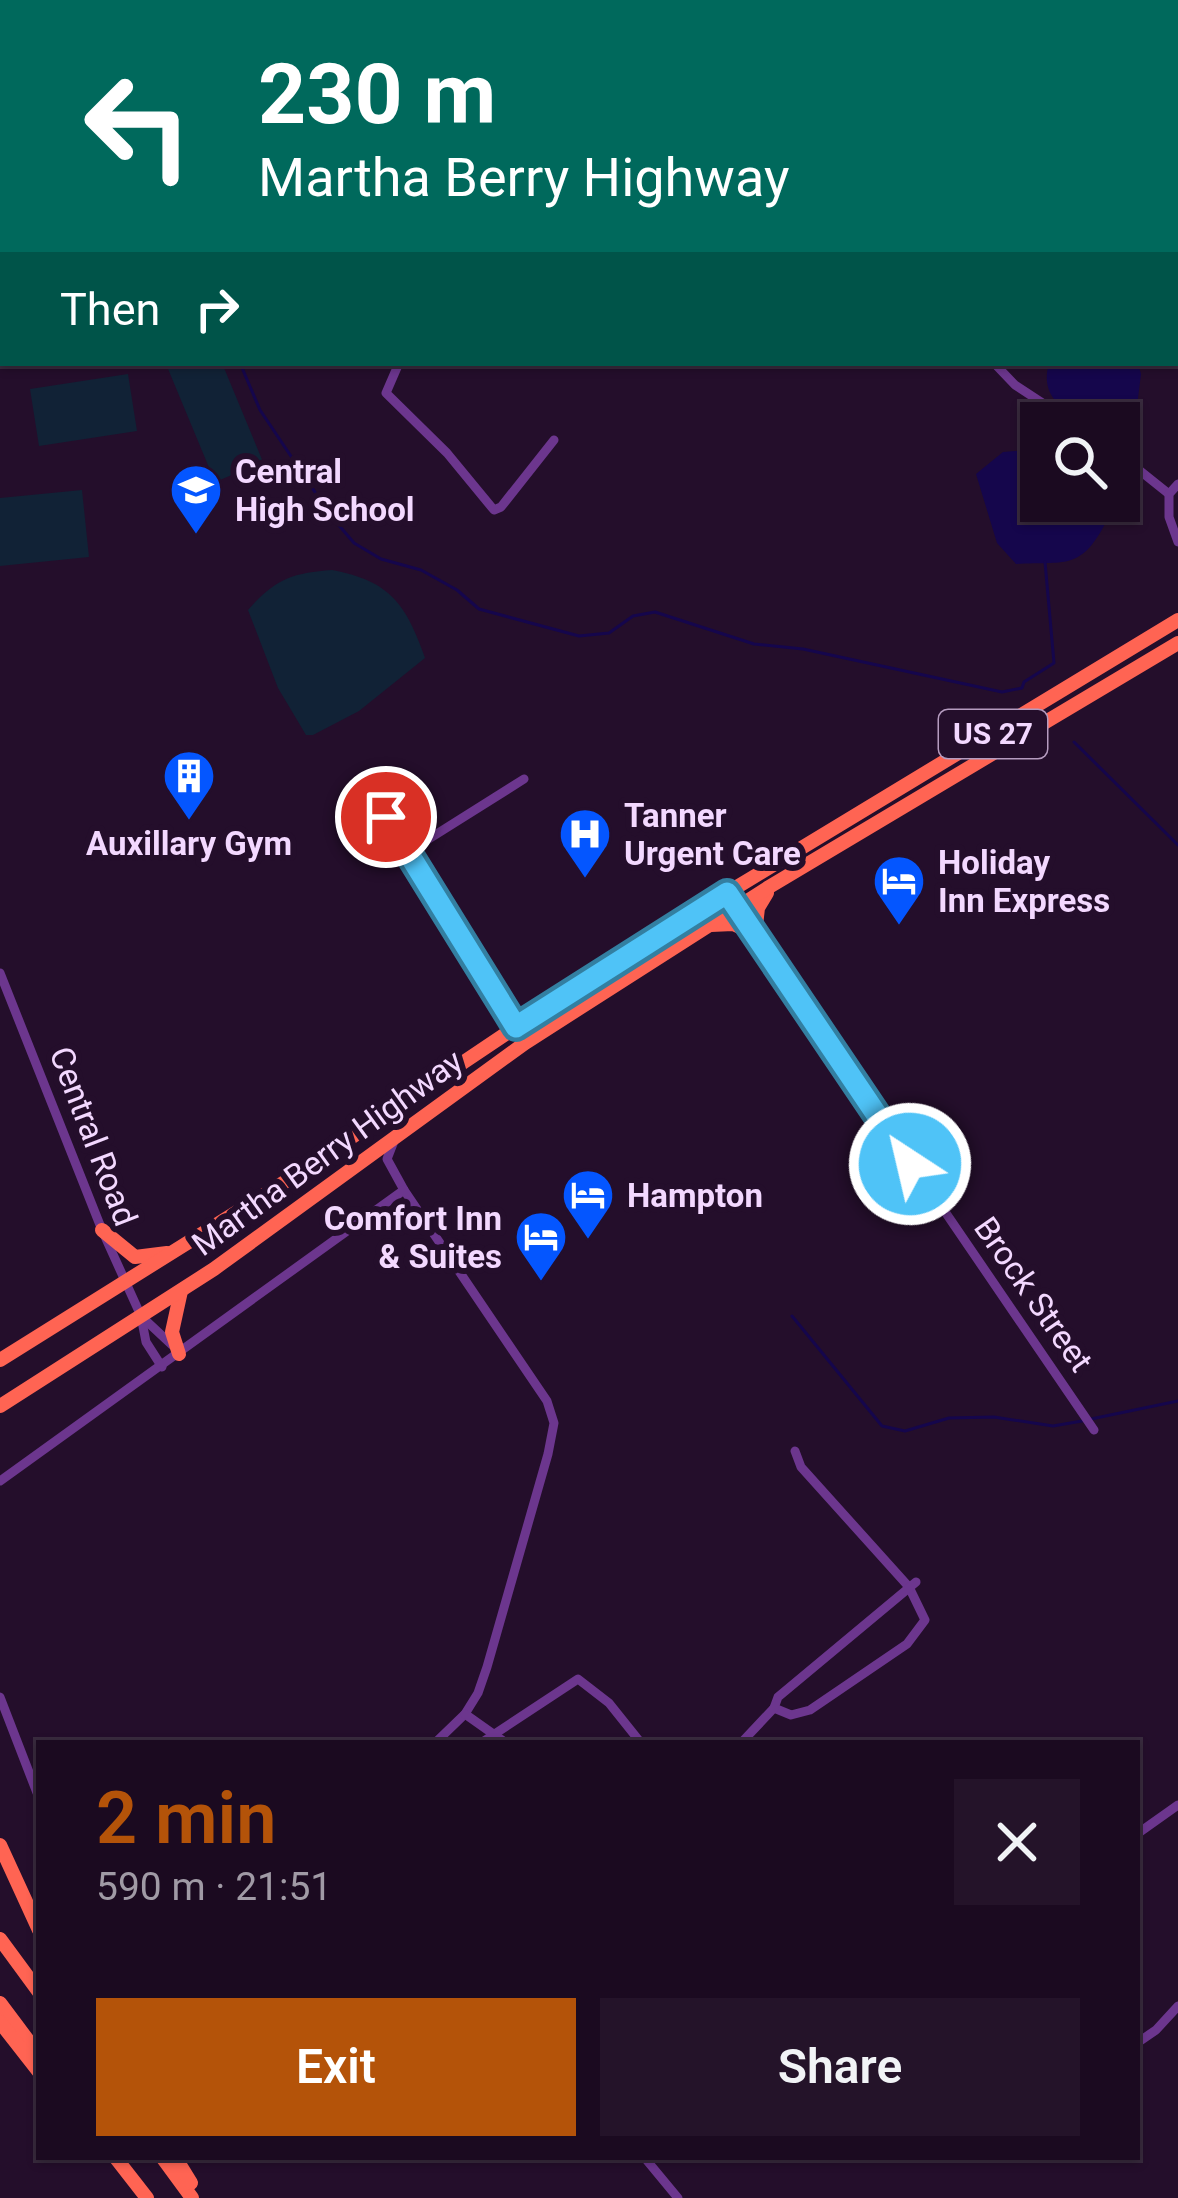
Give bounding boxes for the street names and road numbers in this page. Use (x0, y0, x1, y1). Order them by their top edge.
road number: US 27 (939, 710, 1047, 758)
street label: Central Road (42, 1041, 146, 1231)
street label: Martha Berry Highway (184, 1041, 470, 1264)
street label: Brock Street (966, 1210, 1101, 1379)

